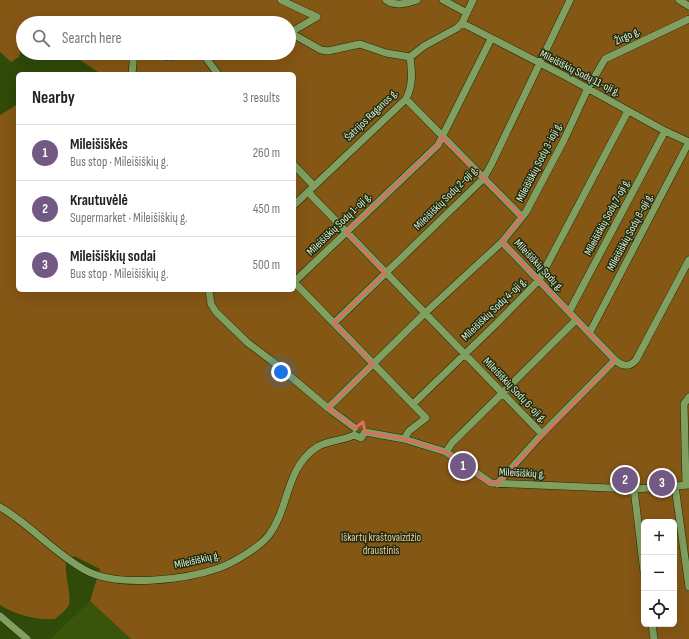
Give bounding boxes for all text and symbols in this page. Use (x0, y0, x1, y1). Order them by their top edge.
search box (16, 16, 296, 60)
street label: Žirgo g. (612, 24, 642, 48)
icon: search (30, 27, 52, 49)
text: Search here (62, 29, 122, 48)
street label: Mileišiškių Sodų 11-oji g. (538, 47, 622, 99)
street label: Šatrijos Raganos g. (341, 86, 400, 144)
text: Nearby (32, 88, 75, 108)
text: 3 results (243, 90, 280, 106)
street label: Mileišiškių Sodų 3-ioji g. (513, 120, 565, 204)
text: Mileišiškės (70, 135, 128, 154)
text: 1 (42, 145, 48, 161)
text: 260 m (253, 145, 280, 161)
text: Bus stop · Mileišiškių g. (70, 154, 168, 170)
street label: Mileišiškių Sodų 2-oji g. (411, 163, 481, 233)
street label: Mileišiškių Sodų 7-oji g. (581, 177, 633, 257)
street label: Mileišiškių Sodų 1-oji g. (304, 190, 374, 258)
text: Krautuvėlė (70, 191, 128, 210)
street label: Mileišiškių Sodų 8-oji g. (604, 191, 656, 273)
text: 2 (42, 201, 48, 217)
text: 450 m (253, 201, 280, 217)
text: Supermarket · Mileišiškių g. (70, 210, 188, 226)
street label: Mileišiškių Sodų g. (512, 236, 566, 294)
text: Mileišiškių sodai (70, 247, 156, 266)
text: 3 (42, 257, 48, 273)
text: 500 m (253, 257, 280, 273)
text: Bus stop · Mileišiškių g. (70, 266, 168, 282)
street label: Mileišiškių Sodų 4-oji g. (459, 275, 529, 343)
street label: Mileišiškių Sodų 6-oji g. (481, 355, 549, 425)
your location (271, 362, 291, 382)
pin: 1 (450, 451, 476, 481)
street label: Mileišiškių g. (499, 465, 545, 481)
pin: 2 (612, 465, 638, 495)
pin: 3 (649, 468, 675, 498)
map controls (641, 519, 677, 627)
button: + (641, 519, 677, 555)
park label: Iškartų kraštovaizdžio draustinis (341, 531, 421, 557)
street label: Mileišiškių g. (173, 548, 221, 572)
button: − (641, 555, 677, 591)
button: locate (641, 591, 677, 627)

